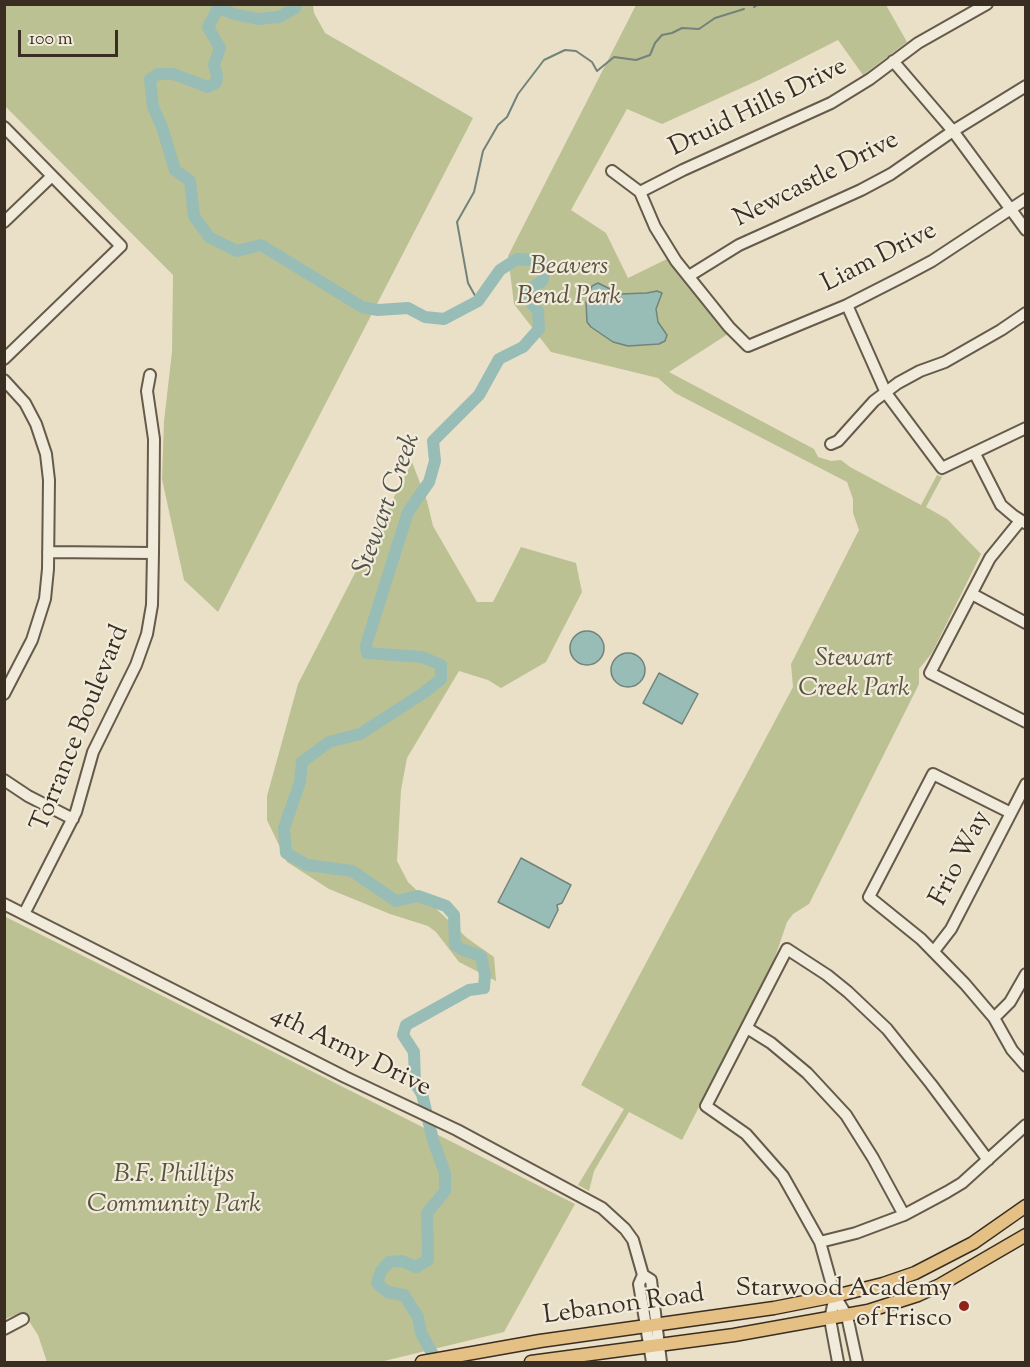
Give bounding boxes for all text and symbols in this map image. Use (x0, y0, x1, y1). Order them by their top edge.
scale bar (21, 18, 122, 56)
text: 100 m (29, 27, 73, 53)
street label: Druid Hills Drive (665, 53, 853, 165)
street label: Newcastle Drive (729, 126, 905, 236)
street label: Liam Drive (817, 217, 943, 301)
park label: Beavers Bend Park (517, 253, 621, 314)
water label: Stewart Creek (348, 429, 430, 581)
street label: Torrance Boulevard (26, 621, 138, 837)
park label: Stewart Creek Park (798, 645, 910, 706)
street label: Frio Way (925, 806, 999, 912)
street label: 4th Army Drive (265, 1001, 435, 1105)
park label: B.F. Phillips Community Park (87, 1161, 261, 1222)
place label: Starwood Academy of Frisco (735, 1275, 952, 1336)
street label: Lebanon Road (541, 1280, 707, 1334)
marker: Starwood Academy of Frisco (957, 1299, 971, 1313)

